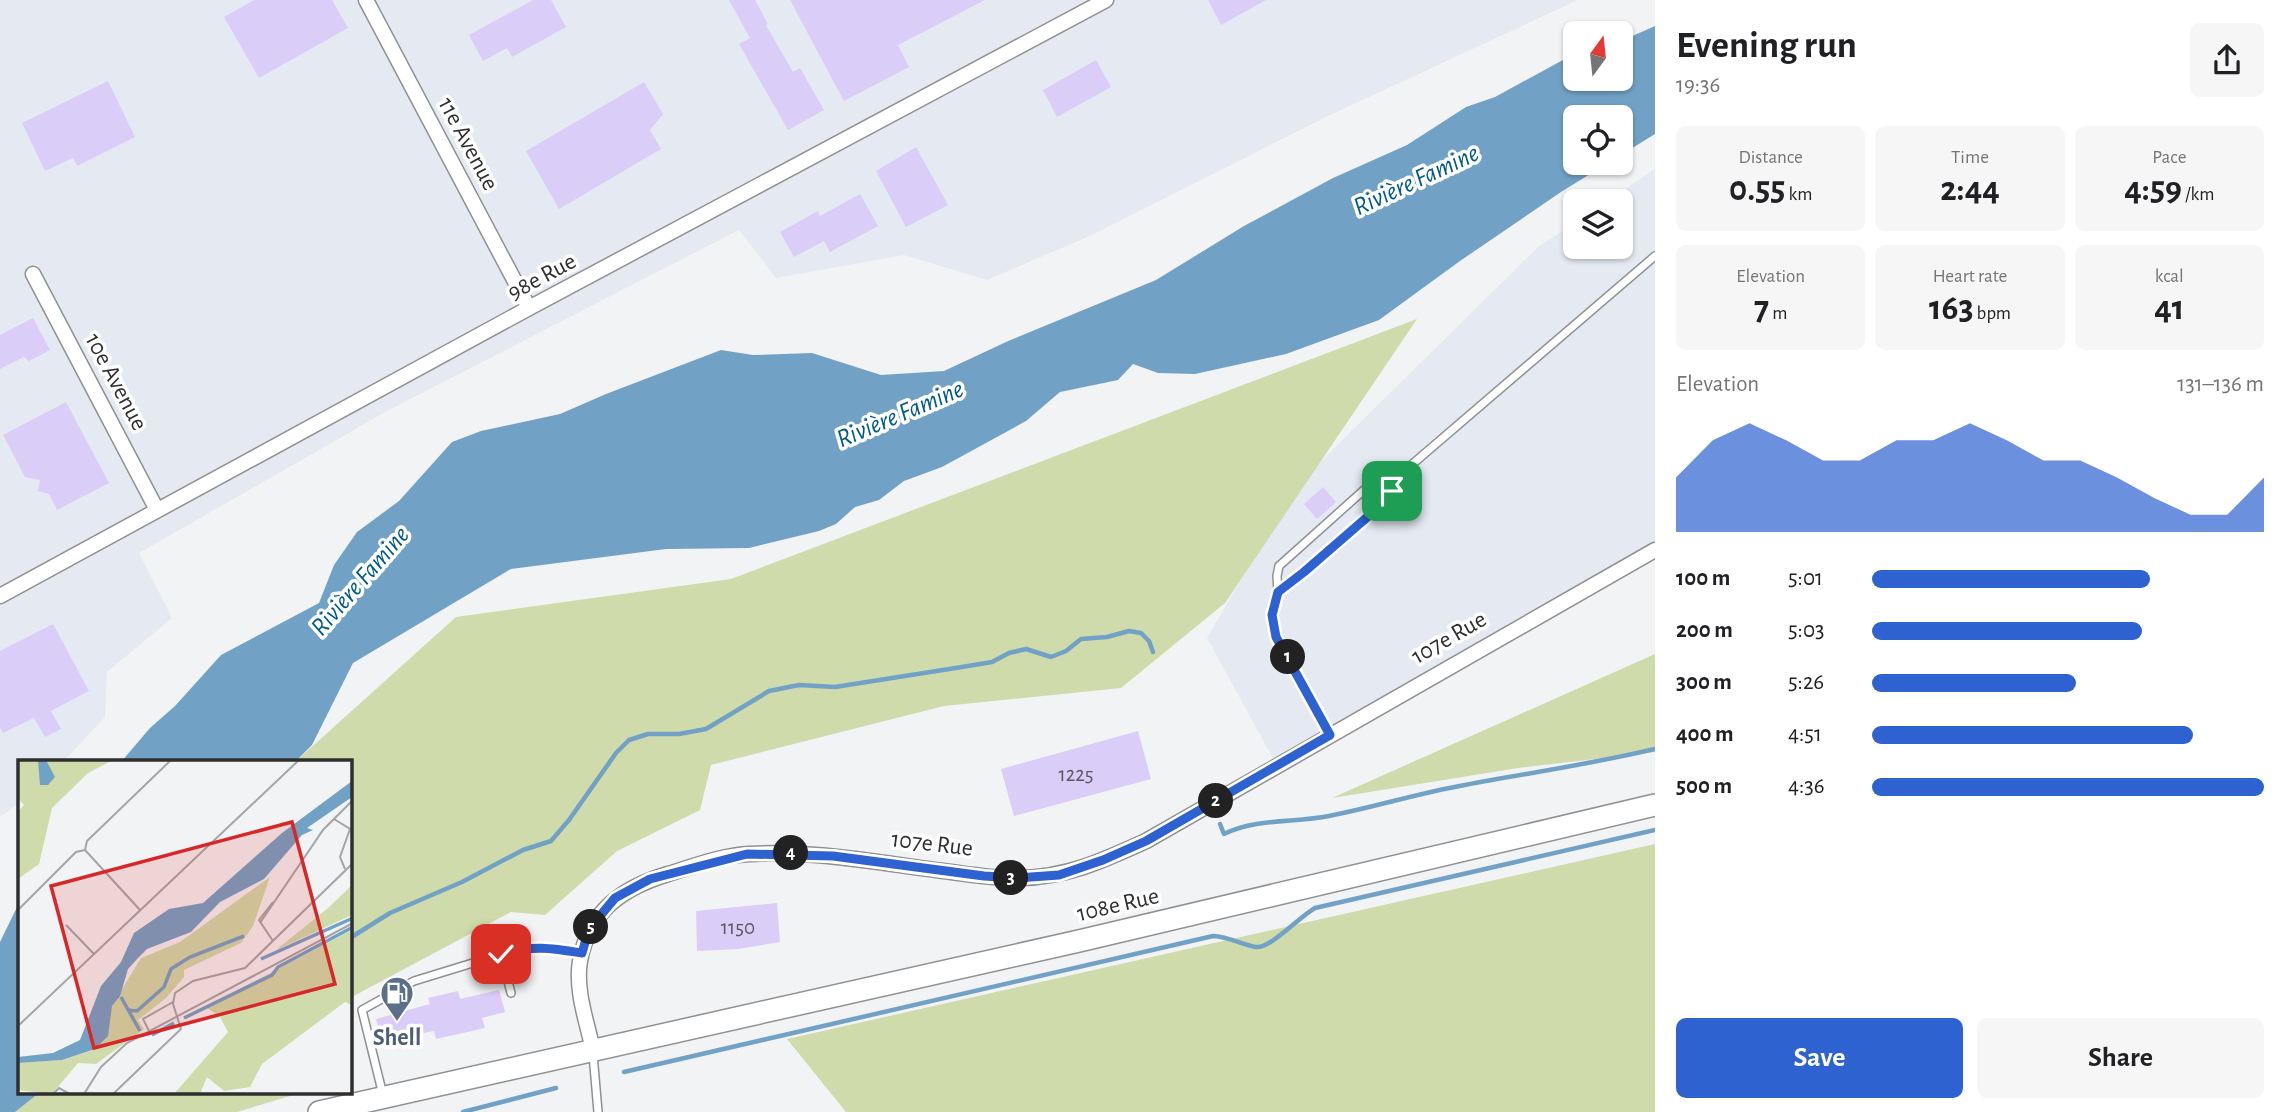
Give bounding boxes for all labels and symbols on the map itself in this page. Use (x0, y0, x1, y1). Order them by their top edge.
north arrow (1563, 21, 1633, 91)
street label: 11e Avenue (434, 94, 502, 194)
water label: Rivière Famine (1349, 140, 1483, 220)
street label: 98e Rue (504, 249, 580, 305)
street label: 10e Avenue (81, 330, 151, 434)
water label: Rivière Famine (833, 376, 967, 452)
pin (1362, 461, 1422, 521)
water label: Rivière Famine (306, 521, 414, 641)
street label: 107e Rue (1407, 607, 1491, 669)
pin: 1 (1270, 640, 1306, 674)
inset map (18, 760, 352, 1094)
house number: 1225 (1058, 764, 1094, 785)
pin: 2 (1198, 784, 1234, 818)
street label: 107e Rue (890, 827, 974, 861)
pin: 4 (774, 836, 808, 870)
pin: 3 (993, 860, 1028, 896)
street label: 108e Rue (1075, 884, 1161, 926)
pin: 5 (574, 909, 608, 944)
house number: 1150 (721, 917, 755, 938)
pin (471, 924, 531, 984)
fuel station icon: Shell (378, 974, 416, 1023)
place label: Shell (373, 1026, 421, 1050)

